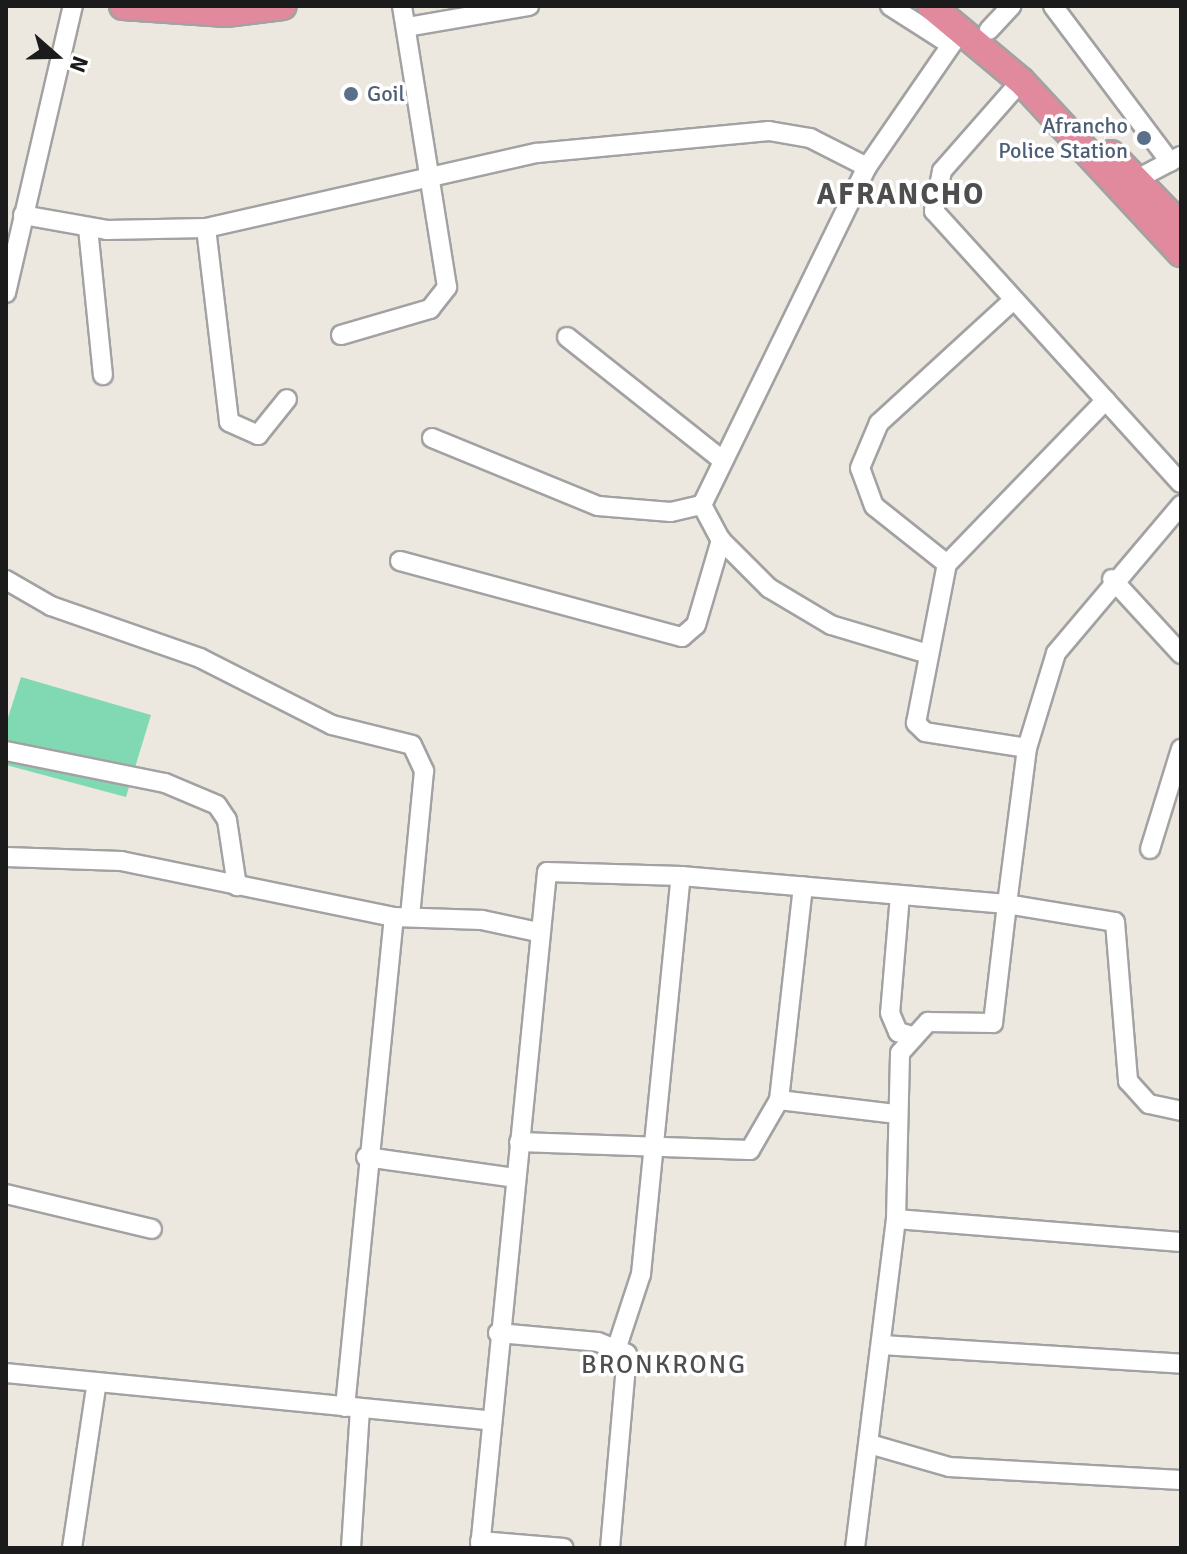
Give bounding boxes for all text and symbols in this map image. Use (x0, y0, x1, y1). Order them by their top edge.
north arrow (16, 16, 96, 96)
text: N (64, 53, 94, 76)
place label: Goil (367, 81, 405, 107)
marker: Goil (342, 85, 360, 103)
place label: Afrancho Police Station (998, 112, 1128, 164)
marker: Afrancho Police Station (1135, 129, 1153, 147)
district label: AFRANCHO (817, 177, 985, 213)
district label: BRONKRONG (581, 1350, 747, 1382)

